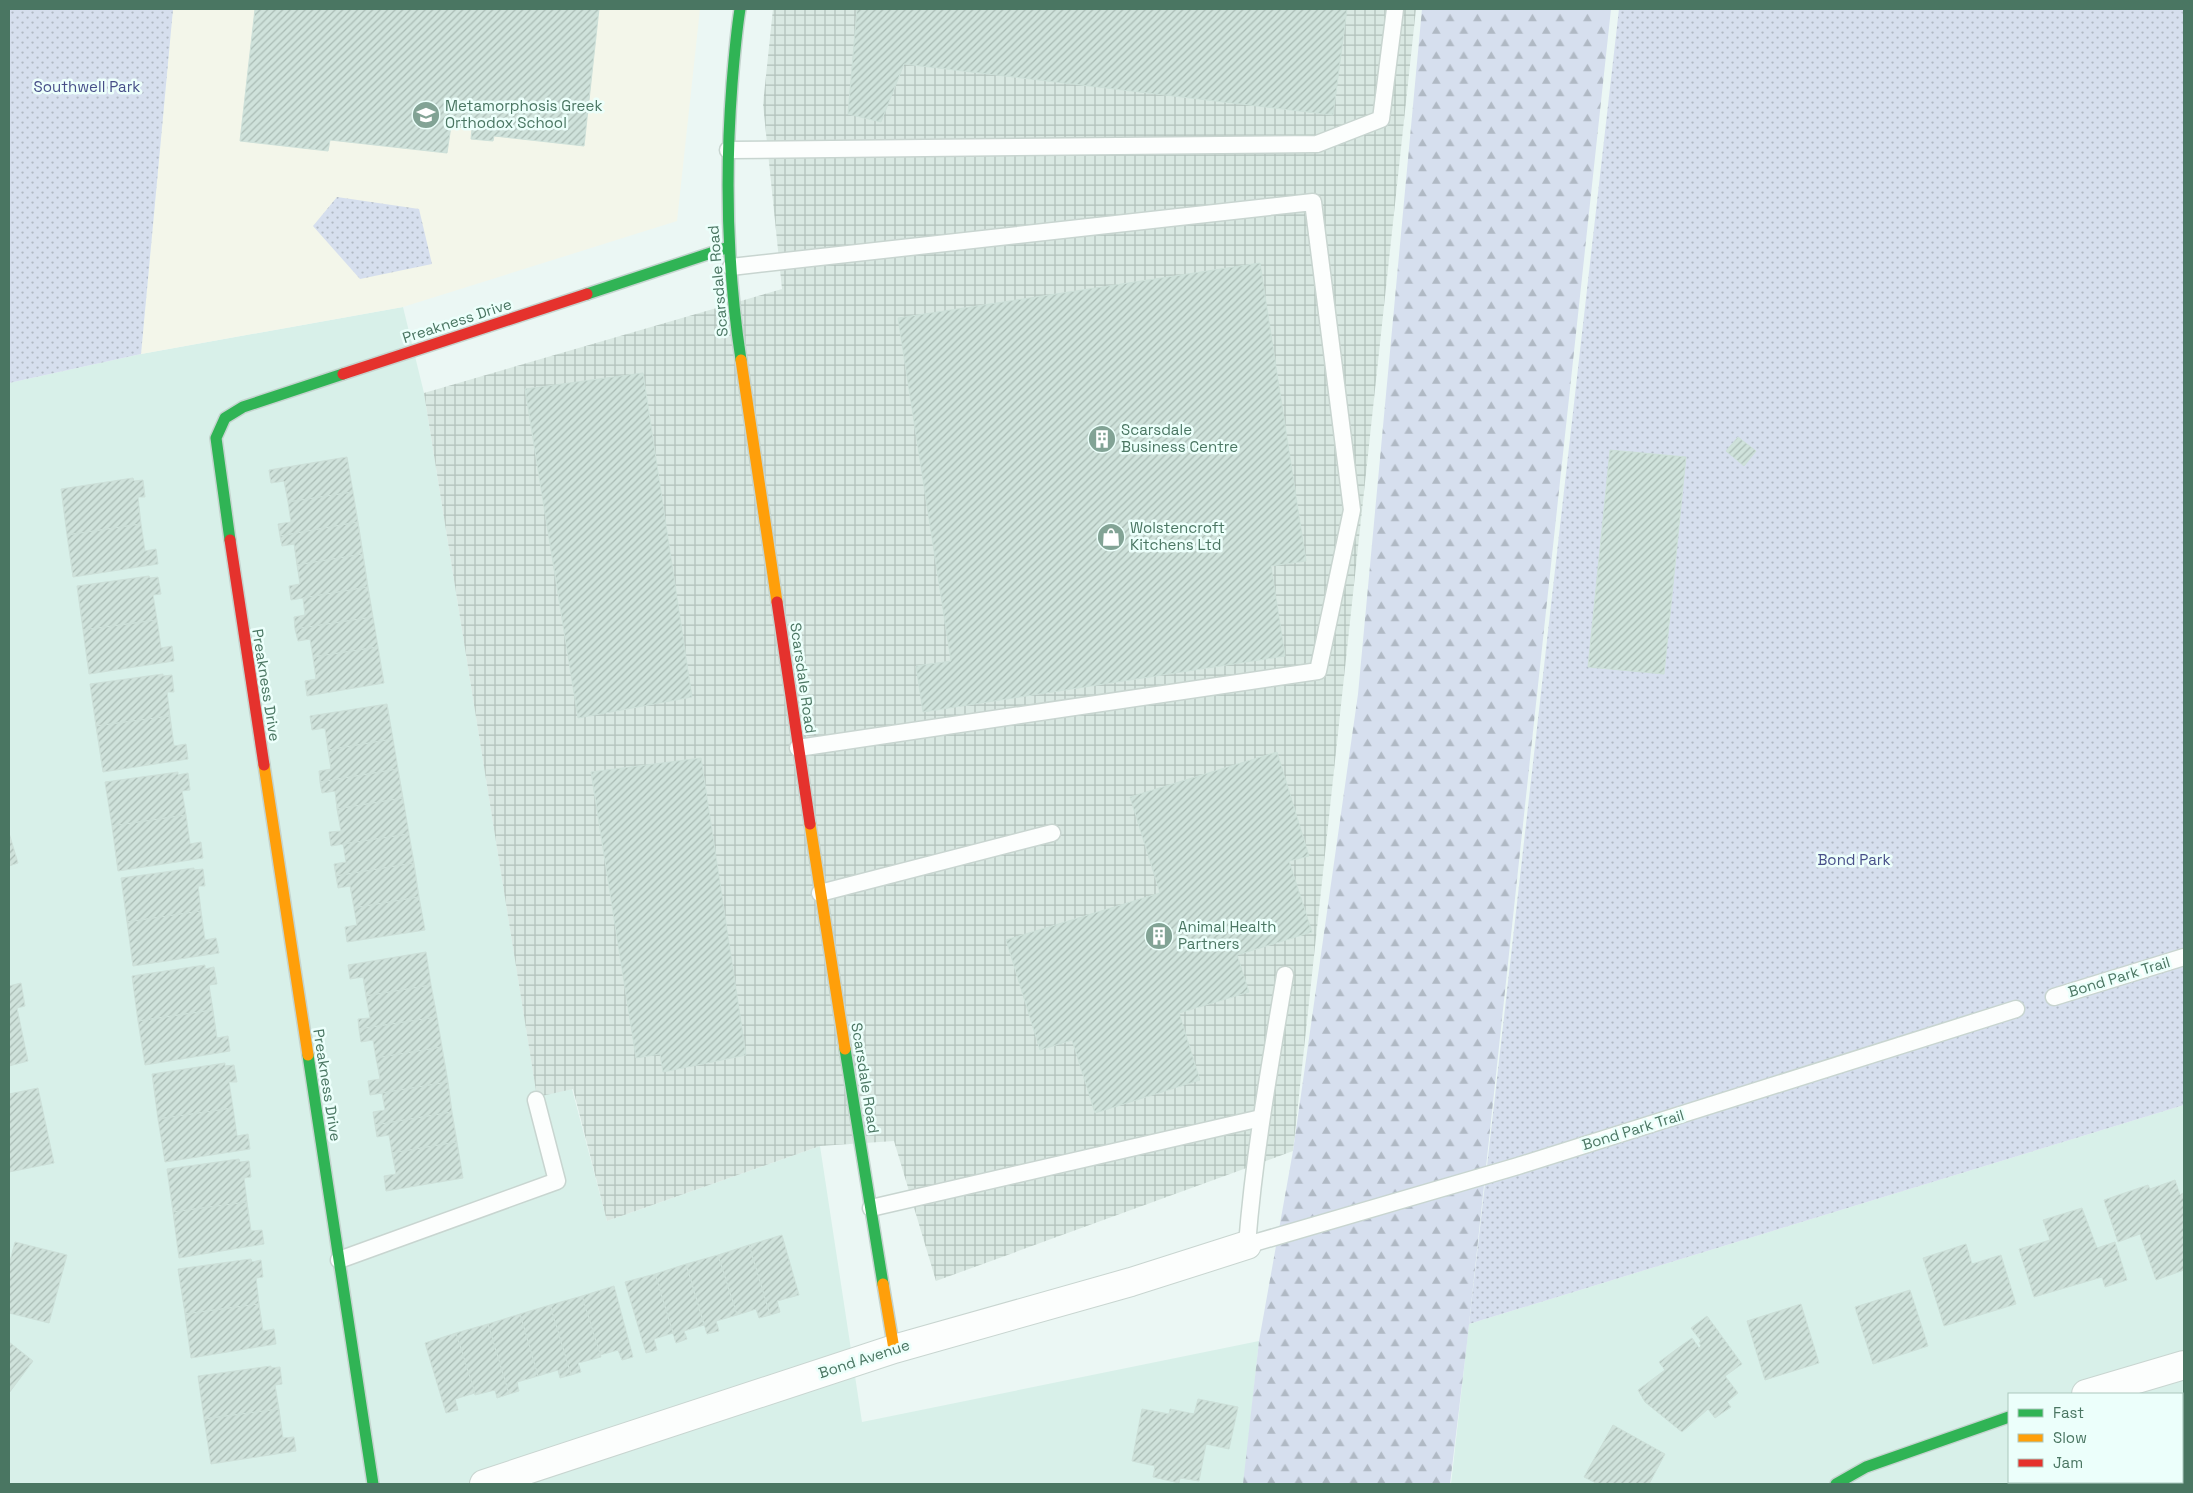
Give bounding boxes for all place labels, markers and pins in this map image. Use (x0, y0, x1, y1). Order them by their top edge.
place label: Metamorphosis Greek Orthodox School (445, 96, 602, 132)
school or university icon: Metamorphosis Greek Orthodox School (411, 100, 441, 130)
place label: Scarsdale Business Centre (1121, 420, 1238, 456)
building icon: Scarsdale Business Centre (1087, 424, 1117, 454)
place label: Wolstencroft Kitchens Ltd (1130, 518, 1225, 554)
shop icon: Wolstencroft Kitchens Ltd (1096, 522, 1126, 552)
place label: Animal Health Partners (1178, 917, 1277, 953)
building icon: Animal Health Partners (1144, 921, 1174, 951)

